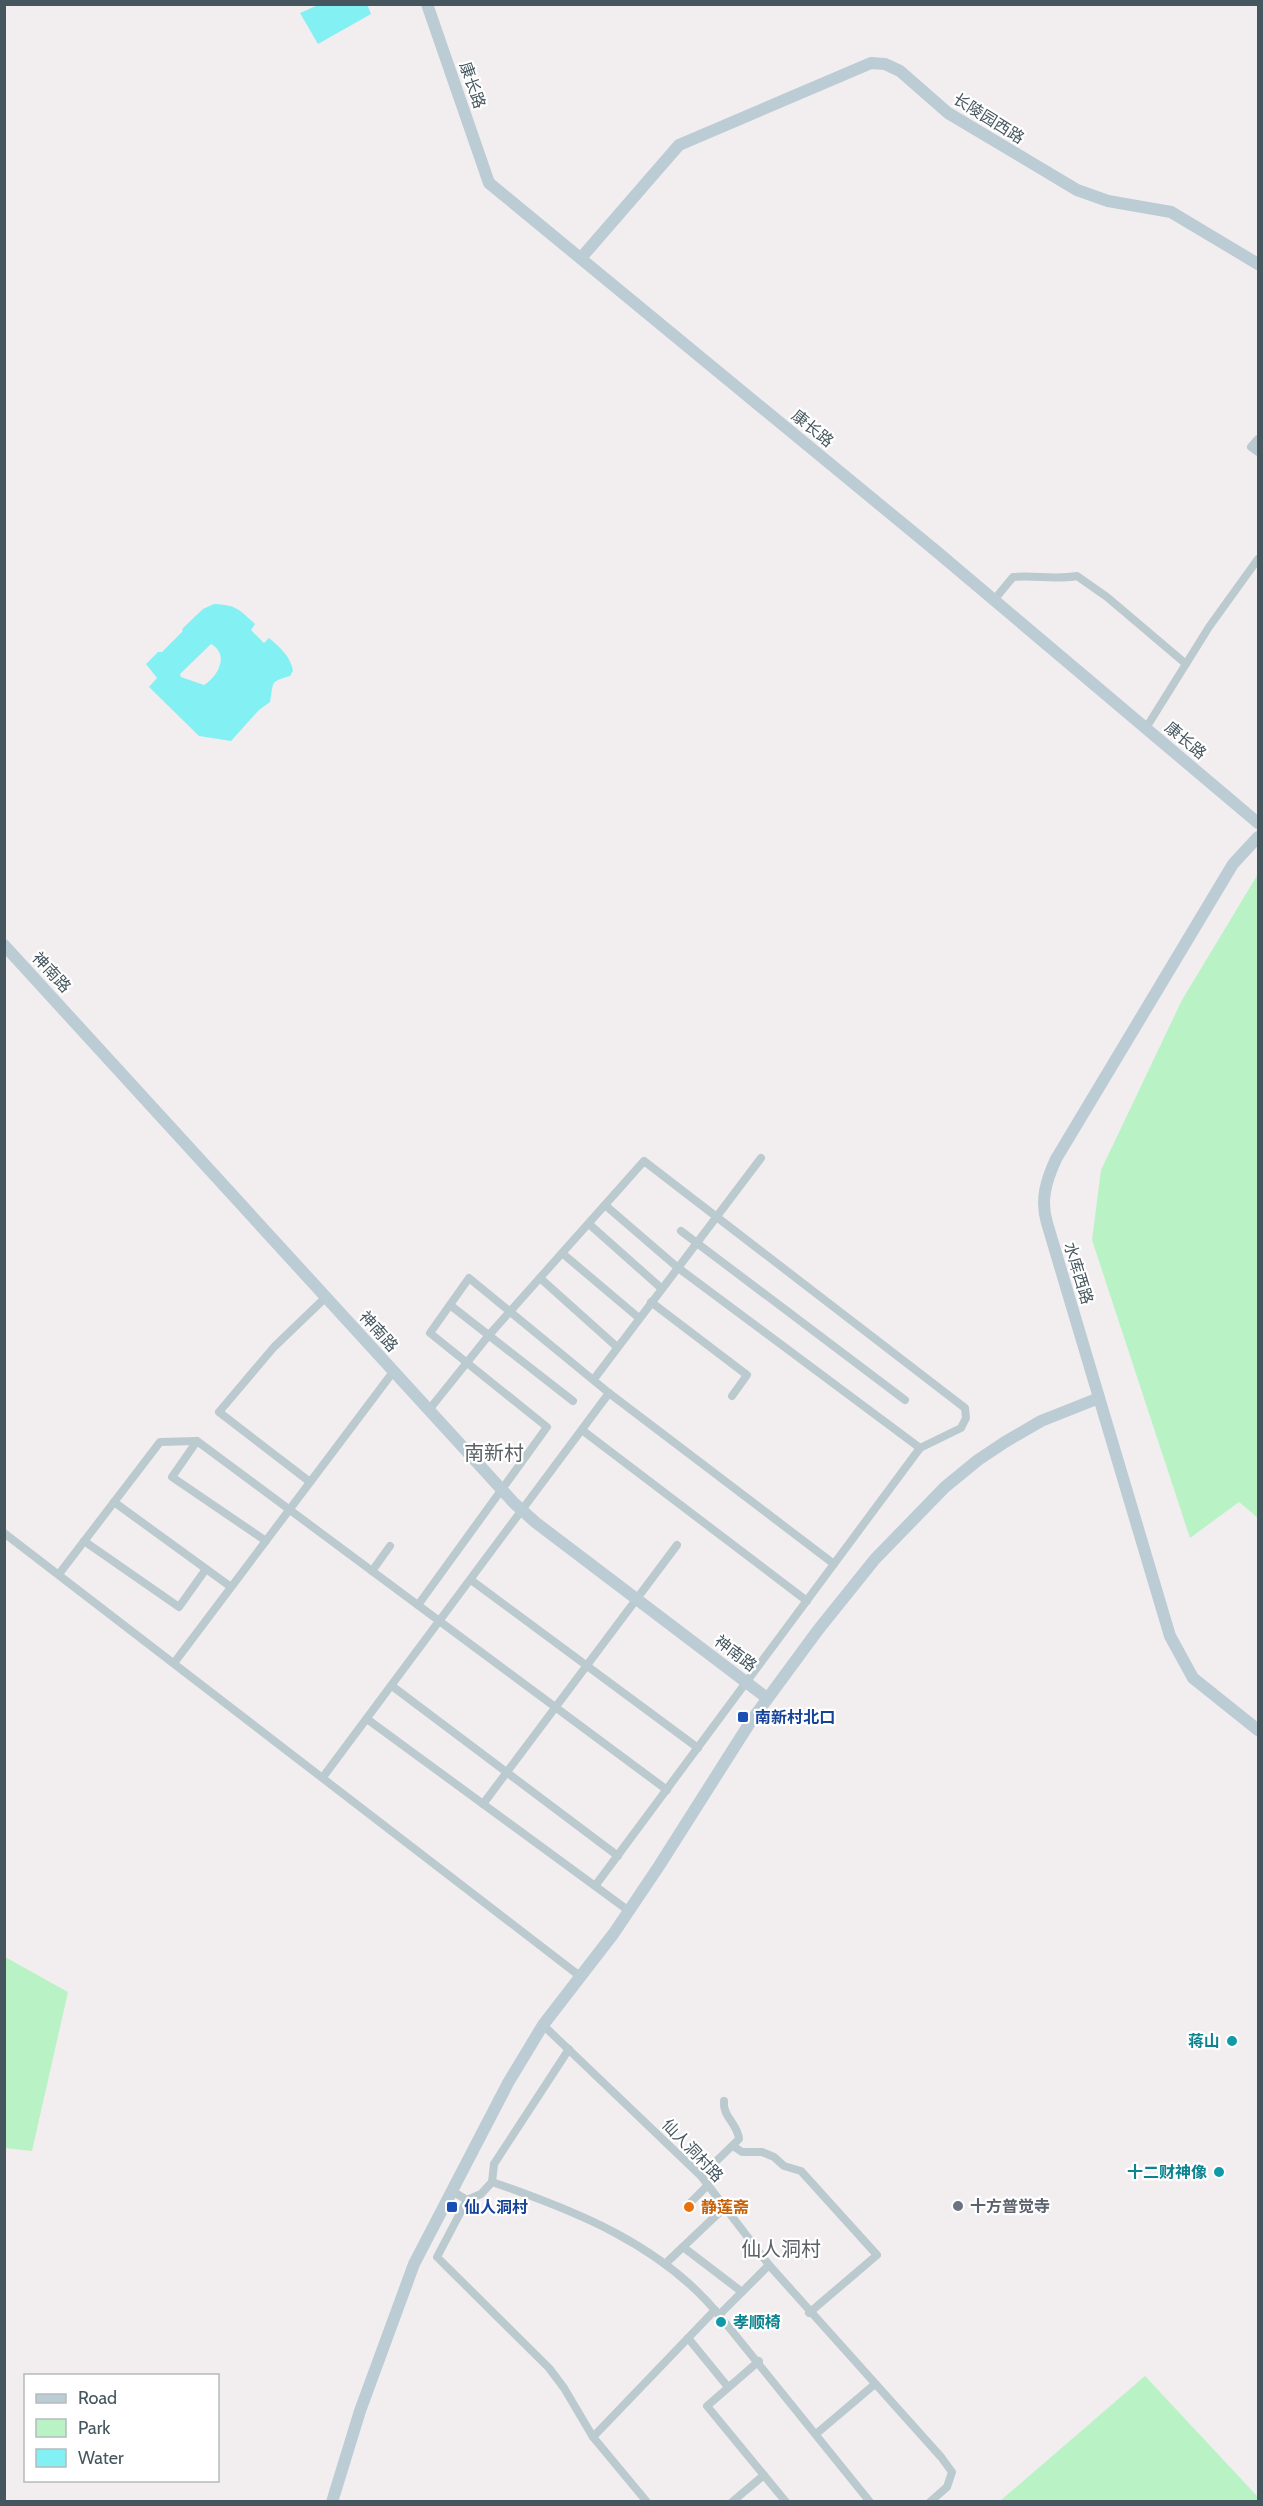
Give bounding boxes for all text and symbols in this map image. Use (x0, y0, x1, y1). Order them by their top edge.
street label: 康长路 (456, 59, 489, 111)
street label: 长陵园西路 (950, 89, 1028, 148)
street label: 康长路 (788, 406, 837, 451)
street label: 康长路 (1161, 718, 1210, 763)
street label: 神南路 (28, 948, 75, 996)
street label: 水库西路 (1060, 1240, 1097, 1307)
street label: 神南路 (356, 1307, 402, 1356)
district label: 南新村 (464, 1441, 524, 1465)
street label: 神南路 (711, 1631, 761, 1675)
place label: 南新村北口 (755, 1708, 835, 1727)
marker: 南新村北口 (736, 1710, 750, 1724)
place label: 蒋山 (1188, 2032, 1220, 2051)
marker: 蒋山 (1225, 2034, 1239, 2048)
street label: 仙人洞村路 (658, 2115, 727, 2186)
place label: 十二财神像 (1127, 2163, 1207, 2182)
marker: 十二财神像 (1212, 2165, 1226, 2179)
place label: 十方普觉寺 (970, 2197, 1050, 2216)
place label: 仙人洞村 (464, 2198, 528, 2217)
place label: 静莲斋 (701, 2198, 749, 2217)
marker: 十方普觉寺 (951, 2199, 965, 2213)
marker: 仙人洞村 (445, 2200, 459, 2214)
marker: 静莲斋 (682, 2200, 696, 2214)
district label: 仙人洞村 (741, 2237, 821, 2261)
place label: 孝顺椅 (733, 2313, 781, 2332)
marker: 孝顺椅 (714, 2315, 728, 2329)
legend (24, 2374, 219, 2482)
text: Road (78, 2387, 117, 2409)
text: Park (78, 2417, 111, 2439)
text: Water (78, 2447, 124, 2469)

